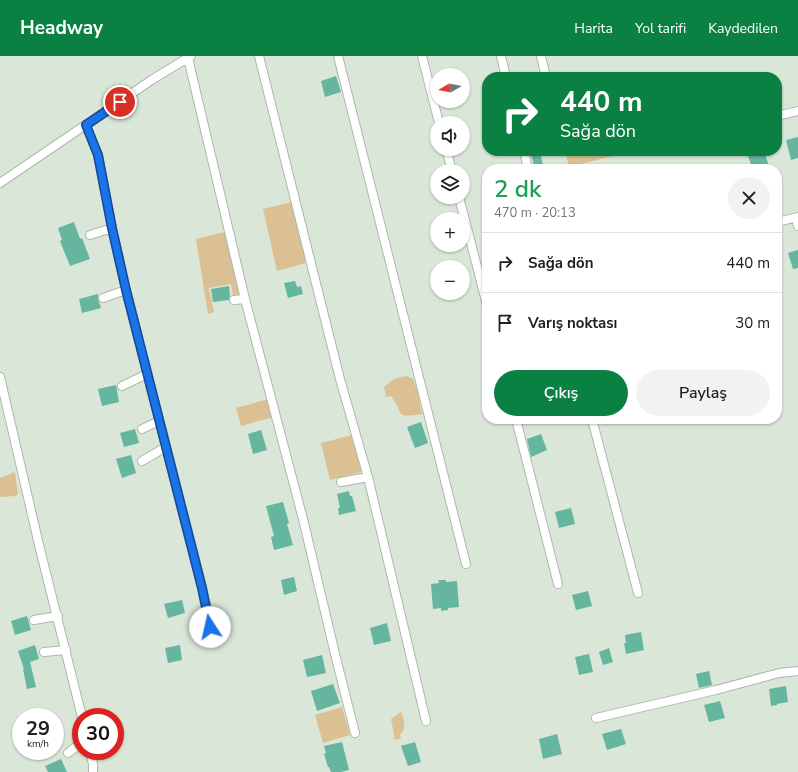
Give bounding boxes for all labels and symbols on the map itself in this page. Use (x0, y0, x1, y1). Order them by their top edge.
north arrow (430, 68, 470, 108)
pin (103, 85, 137, 119)
position arrow (189, 606, 231, 648)
speed limit sign: 30 (72, 708, 124, 760)

